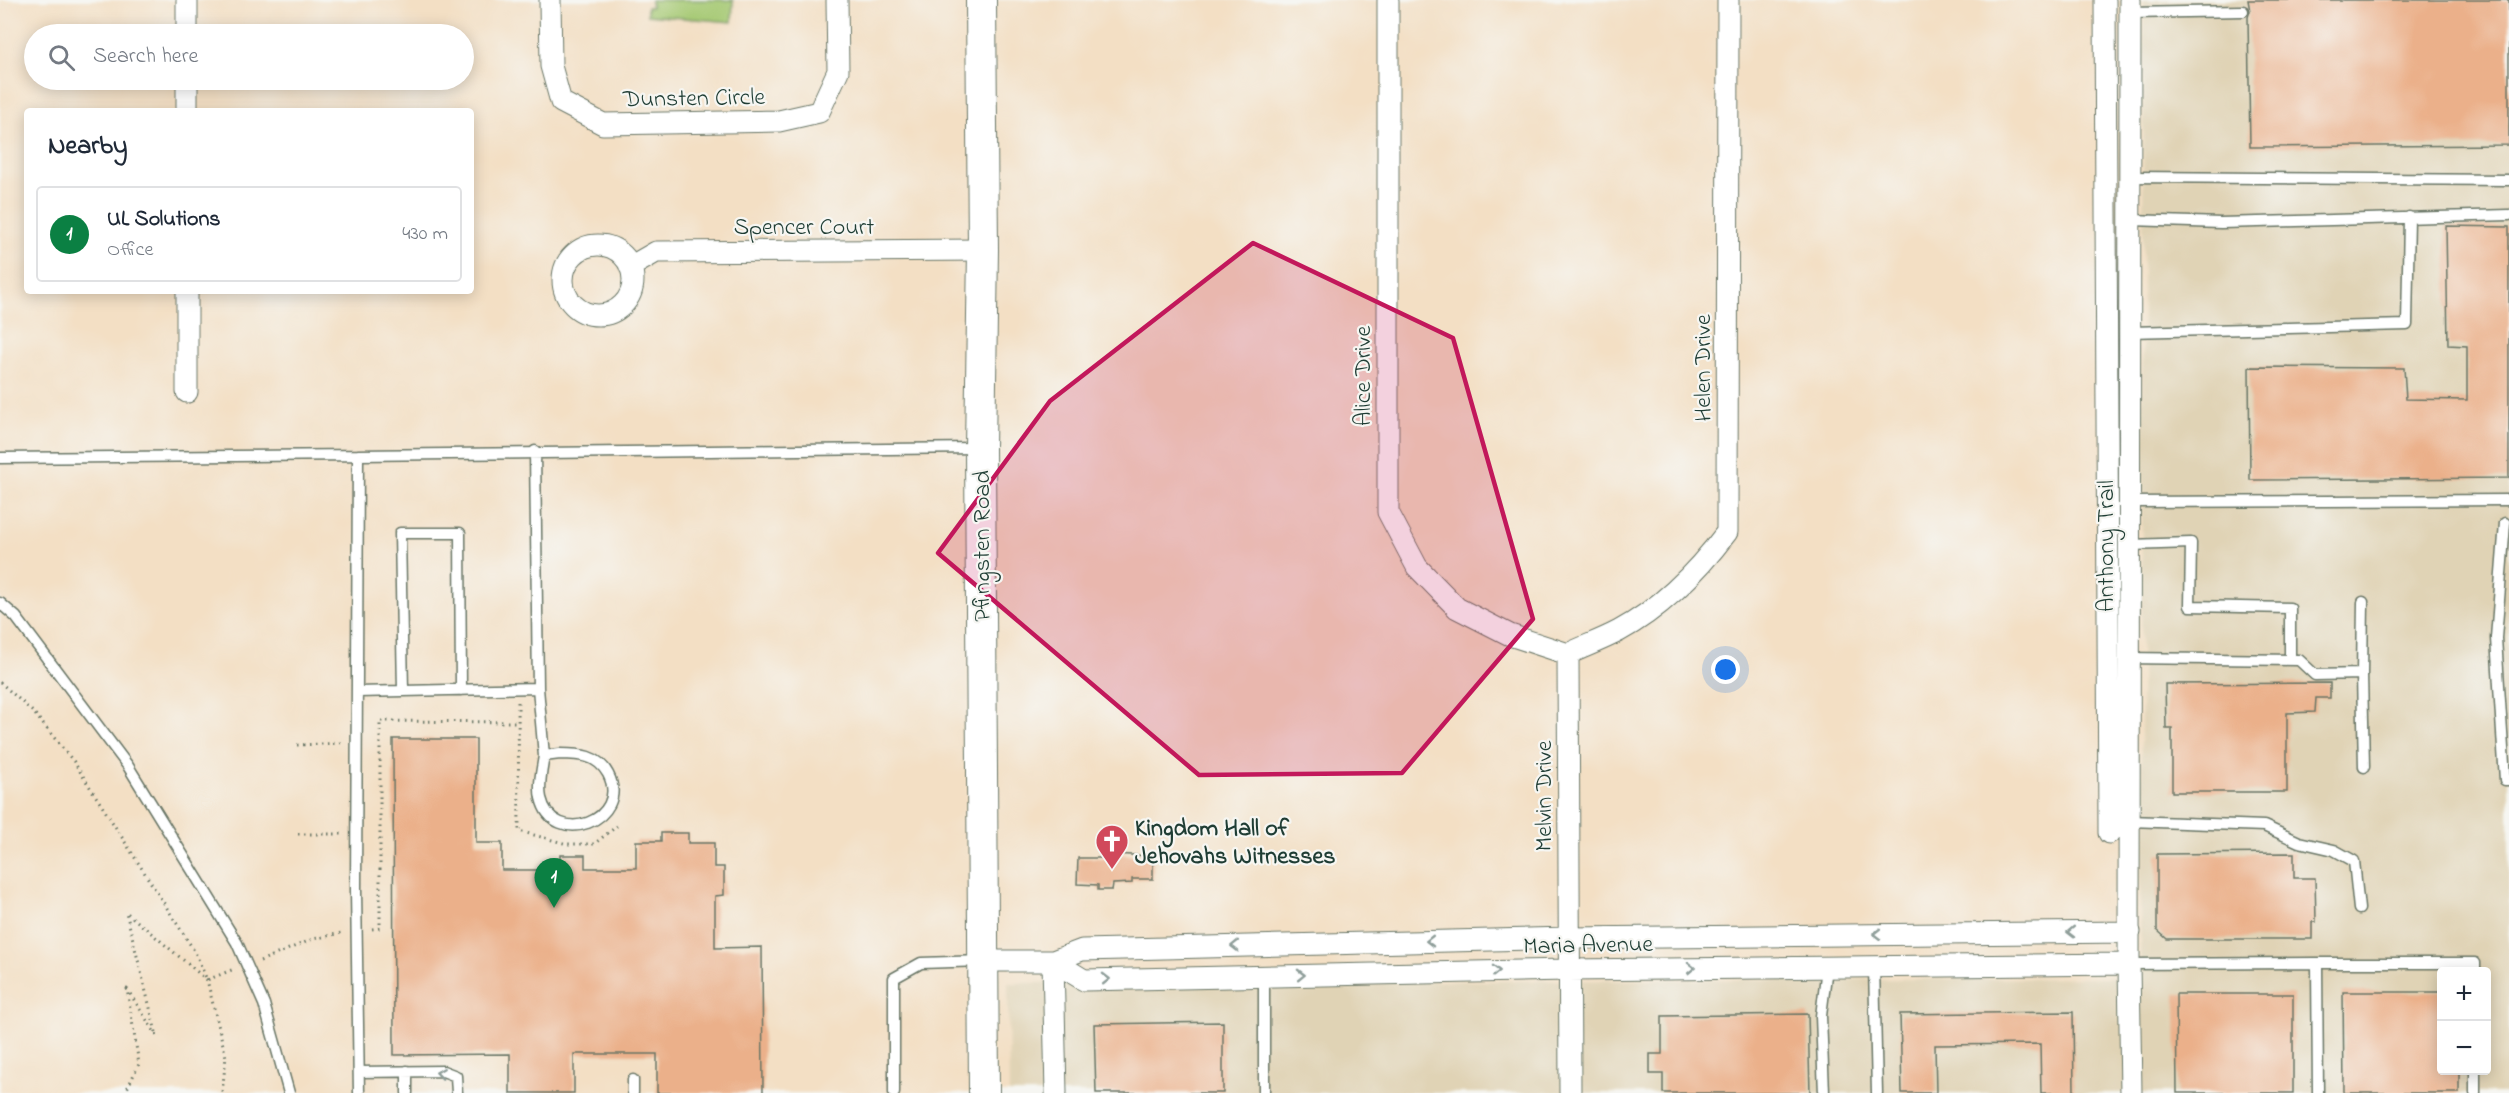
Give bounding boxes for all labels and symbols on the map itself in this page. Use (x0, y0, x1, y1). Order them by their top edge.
street label: Dunsten Circle (622, 81, 766, 118)
street label: Spencer Court (734, 211, 874, 246)
street label: Helen Drive (1687, 314, 1722, 422)
street label: Alice Drive (1347, 325, 1382, 426)
street label: Pfingsten Road (966, 470, 1001, 622)
street label: Anthony Trail (2090, 480, 2126, 612)
your location (1711, 655, 1740, 684)
street label: Melvin Drive (1528, 740, 1563, 851)
place label: Kingdom Hall of Jehovahs Witnesses (1135, 812, 1335, 875)
church icon: Kingdom Hall of Jehovahs Witnesses (1094, 823, 1130, 870)
pin: 1 (534, 858, 574, 908)
one-way arrow (2067, 926, 2076, 938)
street label: Maria Avenue (1523, 928, 1654, 965)
one-way arrow (1872, 928, 1881, 941)
one-way arrow (1425, 935, 1434, 947)
one-way arrow (1230, 940, 1239, 952)
one-way arrow (1686, 962, 1695, 974)
one-way arrow (1491, 965, 1500, 977)
one-way arrow (1296, 969, 1305, 982)
one-way arrow (1101, 973, 1110, 986)
one-way arrow (435, 1067, 445, 1079)

